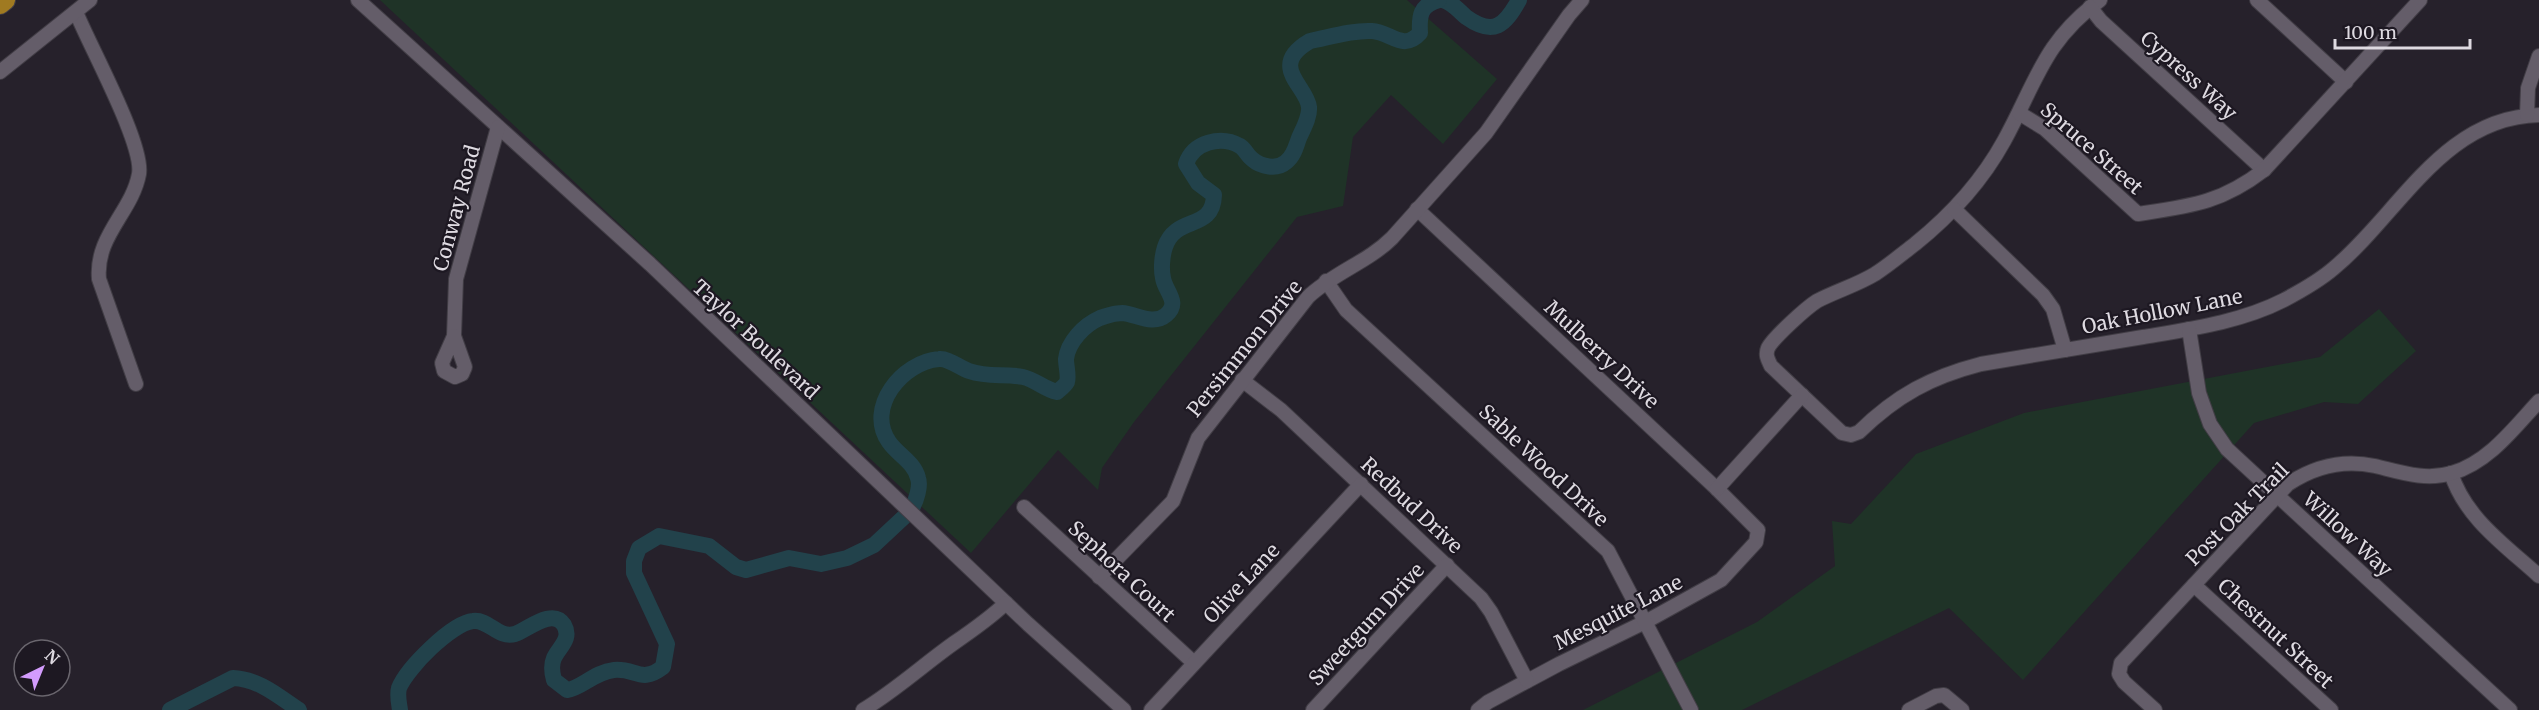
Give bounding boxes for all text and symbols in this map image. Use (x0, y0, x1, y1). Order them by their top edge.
scale bar (2335, 12, 2470, 50)
text: 100 m (2344, 21, 2397, 44)
street label: Cypress Way (2136, 25, 2243, 125)
street label: Spruce Street (2036, 97, 2149, 199)
street label: Conway Road (427, 142, 485, 274)
street label: Taylor Boulevard (688, 274, 824, 404)
street label: Persimmon Drive (1181, 274, 1307, 422)
street label: Oak Hollow Lane (2080, 283, 2244, 339)
street label: Mulberry Drive (1540, 295, 1664, 413)
street label: Sable Wood Drive (1474, 399, 1614, 531)
street label: Redbud Drive (1356, 452, 1468, 558)
street label: Post Oak Trail (2180, 457, 2294, 571)
street label: Willow Way (2297, 486, 2398, 582)
street label: Sephora Court (1063, 515, 1181, 627)
street label: Olive Lane (1198, 538, 1284, 628)
street label: Sweetgum Drive (1303, 558, 1429, 690)
street label: Mesquite Lane (1550, 569, 1686, 655)
street label: Chestnut Street (2213, 573, 2339, 693)
north arrow (12, 638, 72, 698)
text: N (41, 645, 64, 669)

